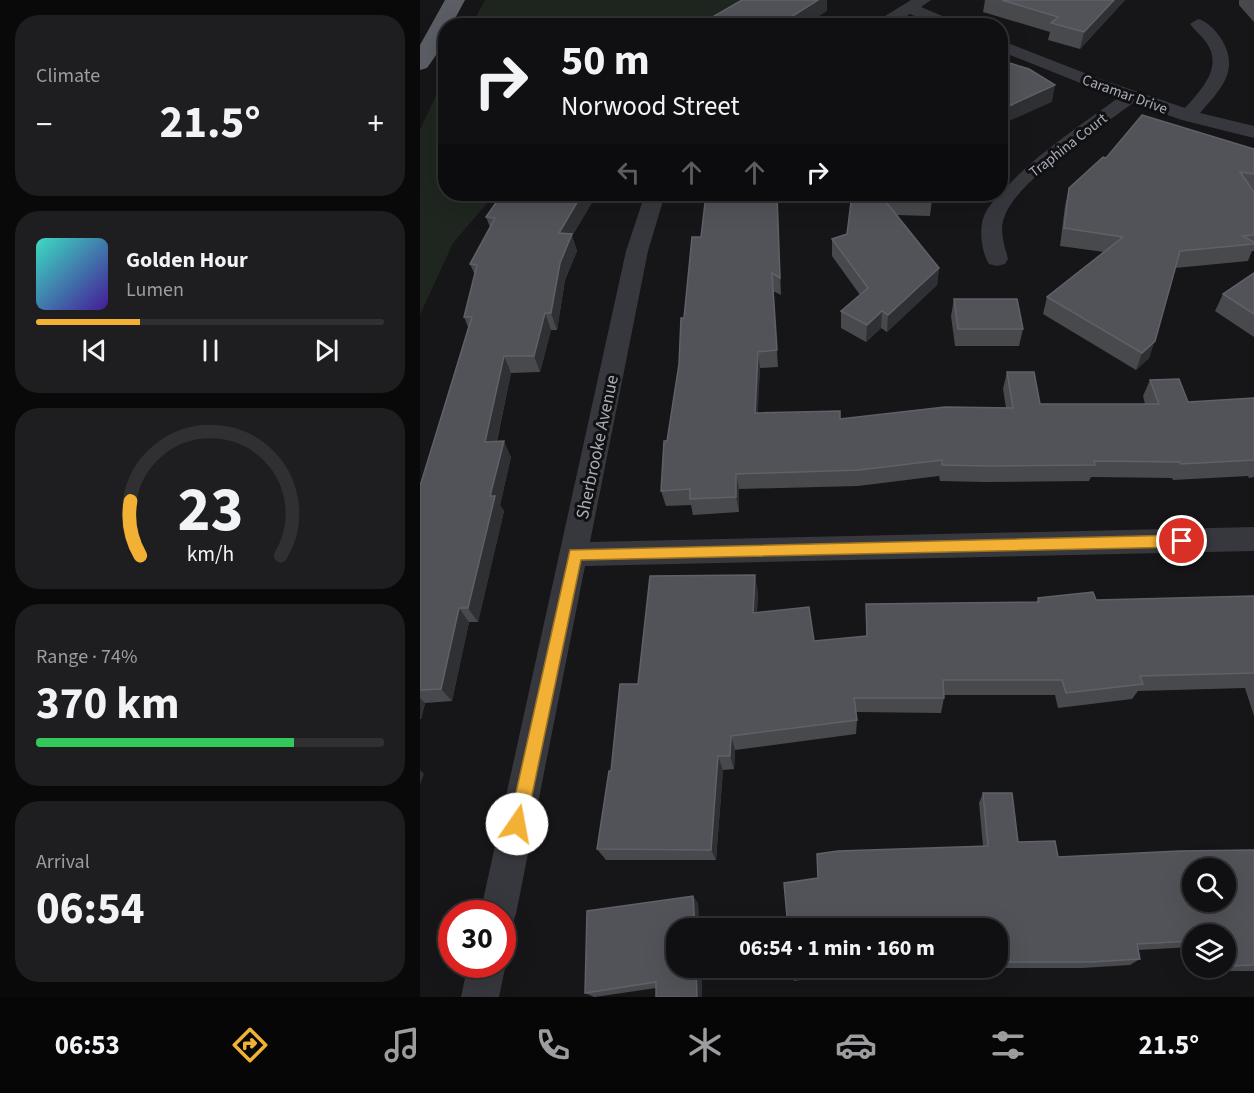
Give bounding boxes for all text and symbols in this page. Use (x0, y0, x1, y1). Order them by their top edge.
text: 50 m (561, 31, 650, 91)
icon: right (462, 42, 540, 120)
text: Climate (36, 62, 100, 90)
street label: Caramar Drive (1079, 69, 1170, 120)
text: Norwood Street (561, 87, 740, 126)
text: 21.5° (159, 91, 261, 155)
text: − (36, 101, 52, 148)
text: + (368, 101, 384, 148)
street label: Traphina Court (1025, 108, 1112, 183)
icon: left (612, 156, 645, 189)
icon: ahead (675, 156, 708, 189)
icon: ahead (738, 156, 771, 189)
icon: right (801, 156, 834, 189)
text: Golden Hour (126, 244, 248, 276)
text: Lumen (126, 276, 184, 304)
icon: previous (78, 334, 111, 367)
icon: pause (194, 334, 227, 367)
icon: next (310, 334, 343, 367)
street label: Sherbrooke Avenue (570, 373, 625, 521)
text: 23 (177, 466, 243, 555)
pin (1156, 515, 1207, 566)
icon: arrive (1165, 524, 1198, 557)
text: km/h (186, 539, 234, 570)
text: Range · 74% (36, 643, 137, 671)
text: 370 km (36, 672, 180, 736)
position arrow (485, 792, 549, 856)
text: Arrival (36, 848, 90, 876)
map controls (1182, 858, 1236, 978)
button: search (1182, 858, 1236, 912)
text: 06:54 (36, 877, 145, 941)
speed limit sign: 30 (438, 900, 516, 978)
button: layers (1182, 924, 1236, 978)
text: 06:54 · 1 min · 160 m (739, 932, 935, 964)
icon: directions (229, 1024, 271, 1066)
icon: music (381, 1024, 423, 1066)
icon: phone (532, 1024, 574, 1066)
icon: climate (684, 1024, 726, 1066)
icon: car (835, 1024, 877, 1066)
icon: filters (987, 1024, 1029, 1066)
text: 06:53 (55, 1026, 120, 1065)
text: 21.5° (1138, 1026, 1199, 1065)

